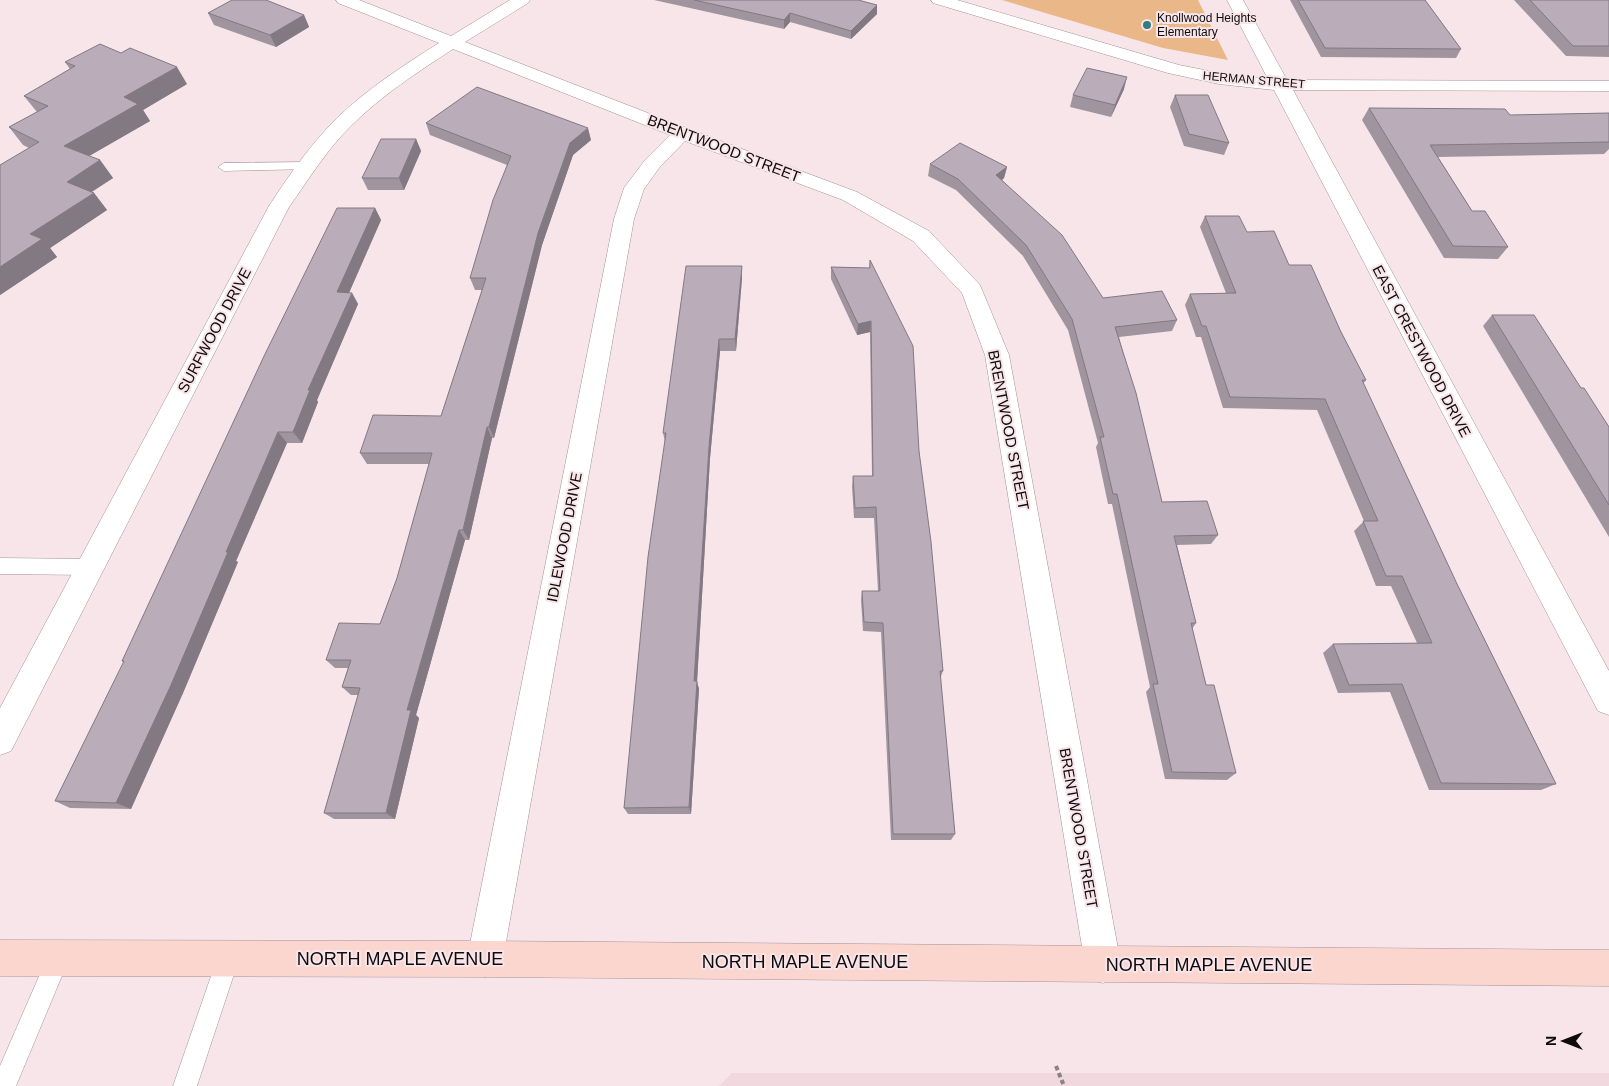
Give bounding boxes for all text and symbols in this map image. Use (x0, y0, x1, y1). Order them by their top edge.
place label: Knollwood Heights Elementary (1157, 11, 1256, 39)
marker: Knollwood Heights Elementary (1141, 19, 1153, 31)
street label: HERMAN STREET (1202, 69, 1306, 92)
street label: BRENTWOOD STREET (645, 111, 803, 185)
street label: EAST CRESTWOOD DRIVE (1369, 262, 1475, 440)
street label: SURFWOOD DRIVE (174, 265, 254, 395)
street label: BRENTWOOD STREET (985, 349, 1033, 511)
street label: IDLEWOOD DRIVE (543, 471, 585, 603)
street label: BRENTWOOD STREET (1057, 747, 1101, 909)
street label: NORTH MAPLE AVENUE (297, 949, 503, 969)
street label: NORTH MAPLE AVENUE (702, 952, 908, 972)
street label: NORTH MAPLE AVENUE (1106, 955, 1312, 975)
north arrow (1539, 1016, 1589, 1066)
text: N (1543, 1036, 1559, 1046)

